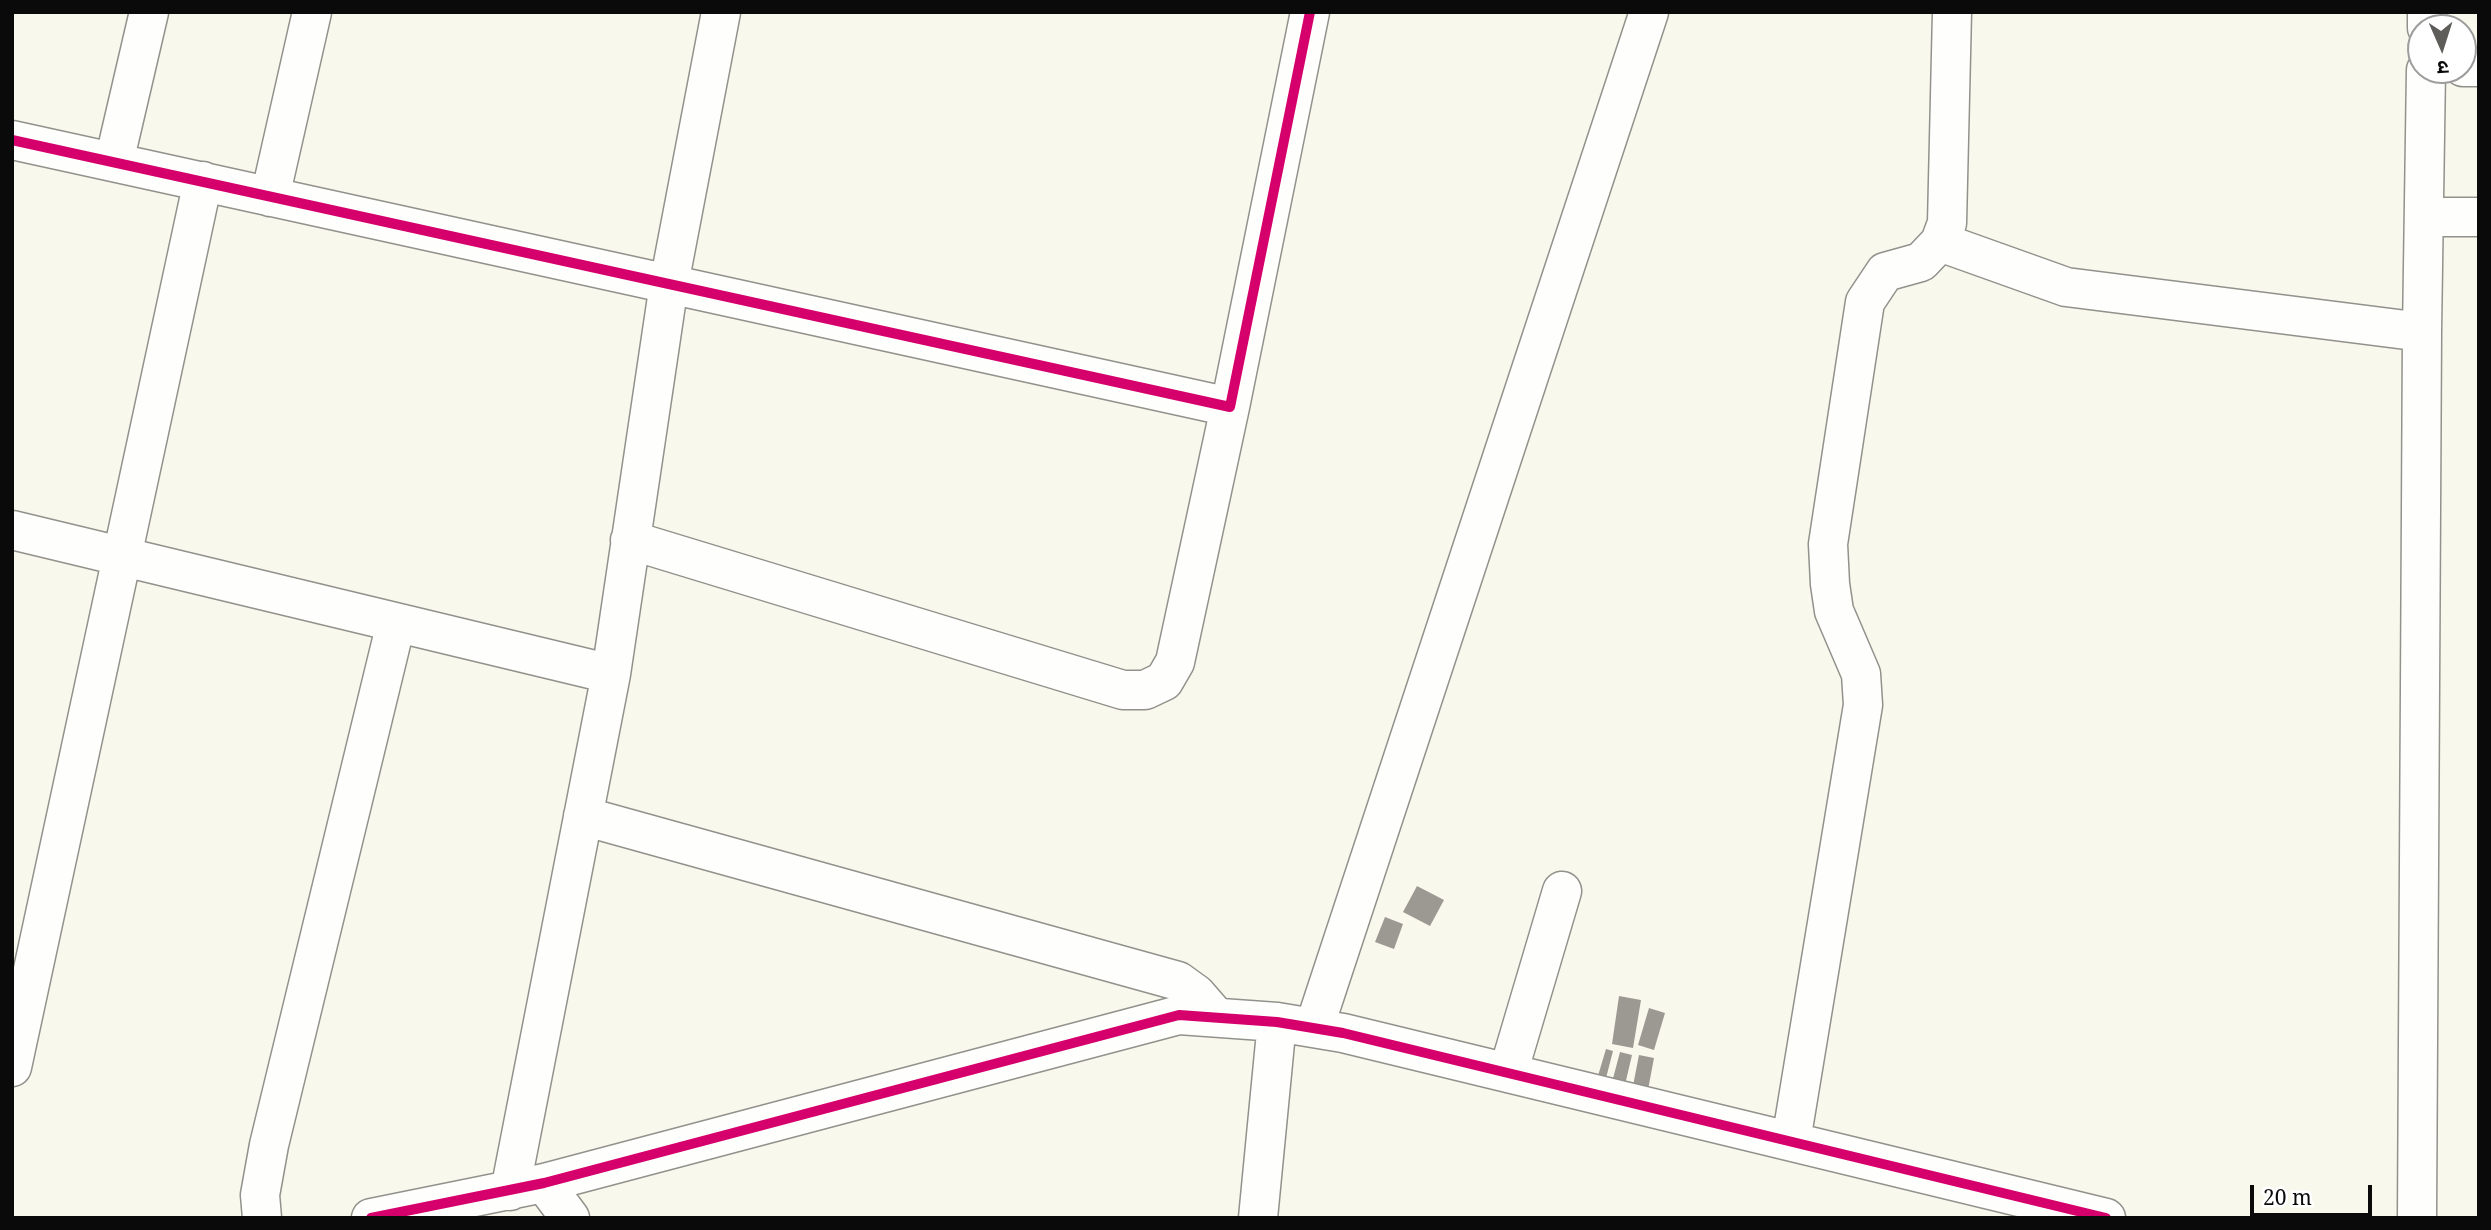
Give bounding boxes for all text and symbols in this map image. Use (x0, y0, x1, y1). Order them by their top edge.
north arrow (2407, 14, 2477, 84)
text: उ (2437, 55, 2449, 81)
scale bar (2253, 1170, 2376, 1214)
text: 20 m (2263, 1183, 2312, 1211)

